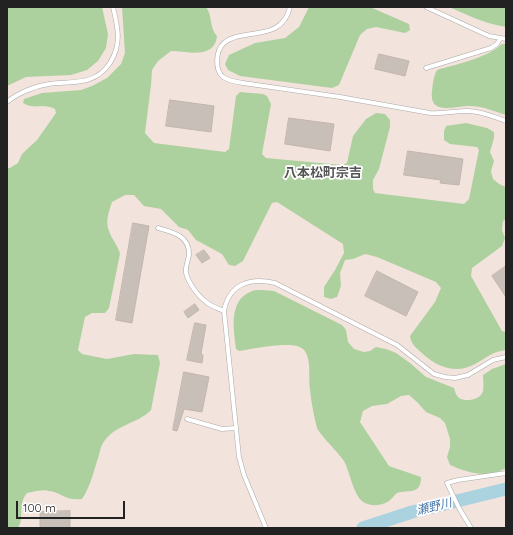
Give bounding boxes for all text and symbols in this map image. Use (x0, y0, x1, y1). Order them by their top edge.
district label: 八本松町宗吉 (284, 165, 362, 181)
scale bar (18, 493, 127, 519)
water label: 瀬野川 (415, 496, 453, 518)
text: 100 m (23, 500, 56, 515)

